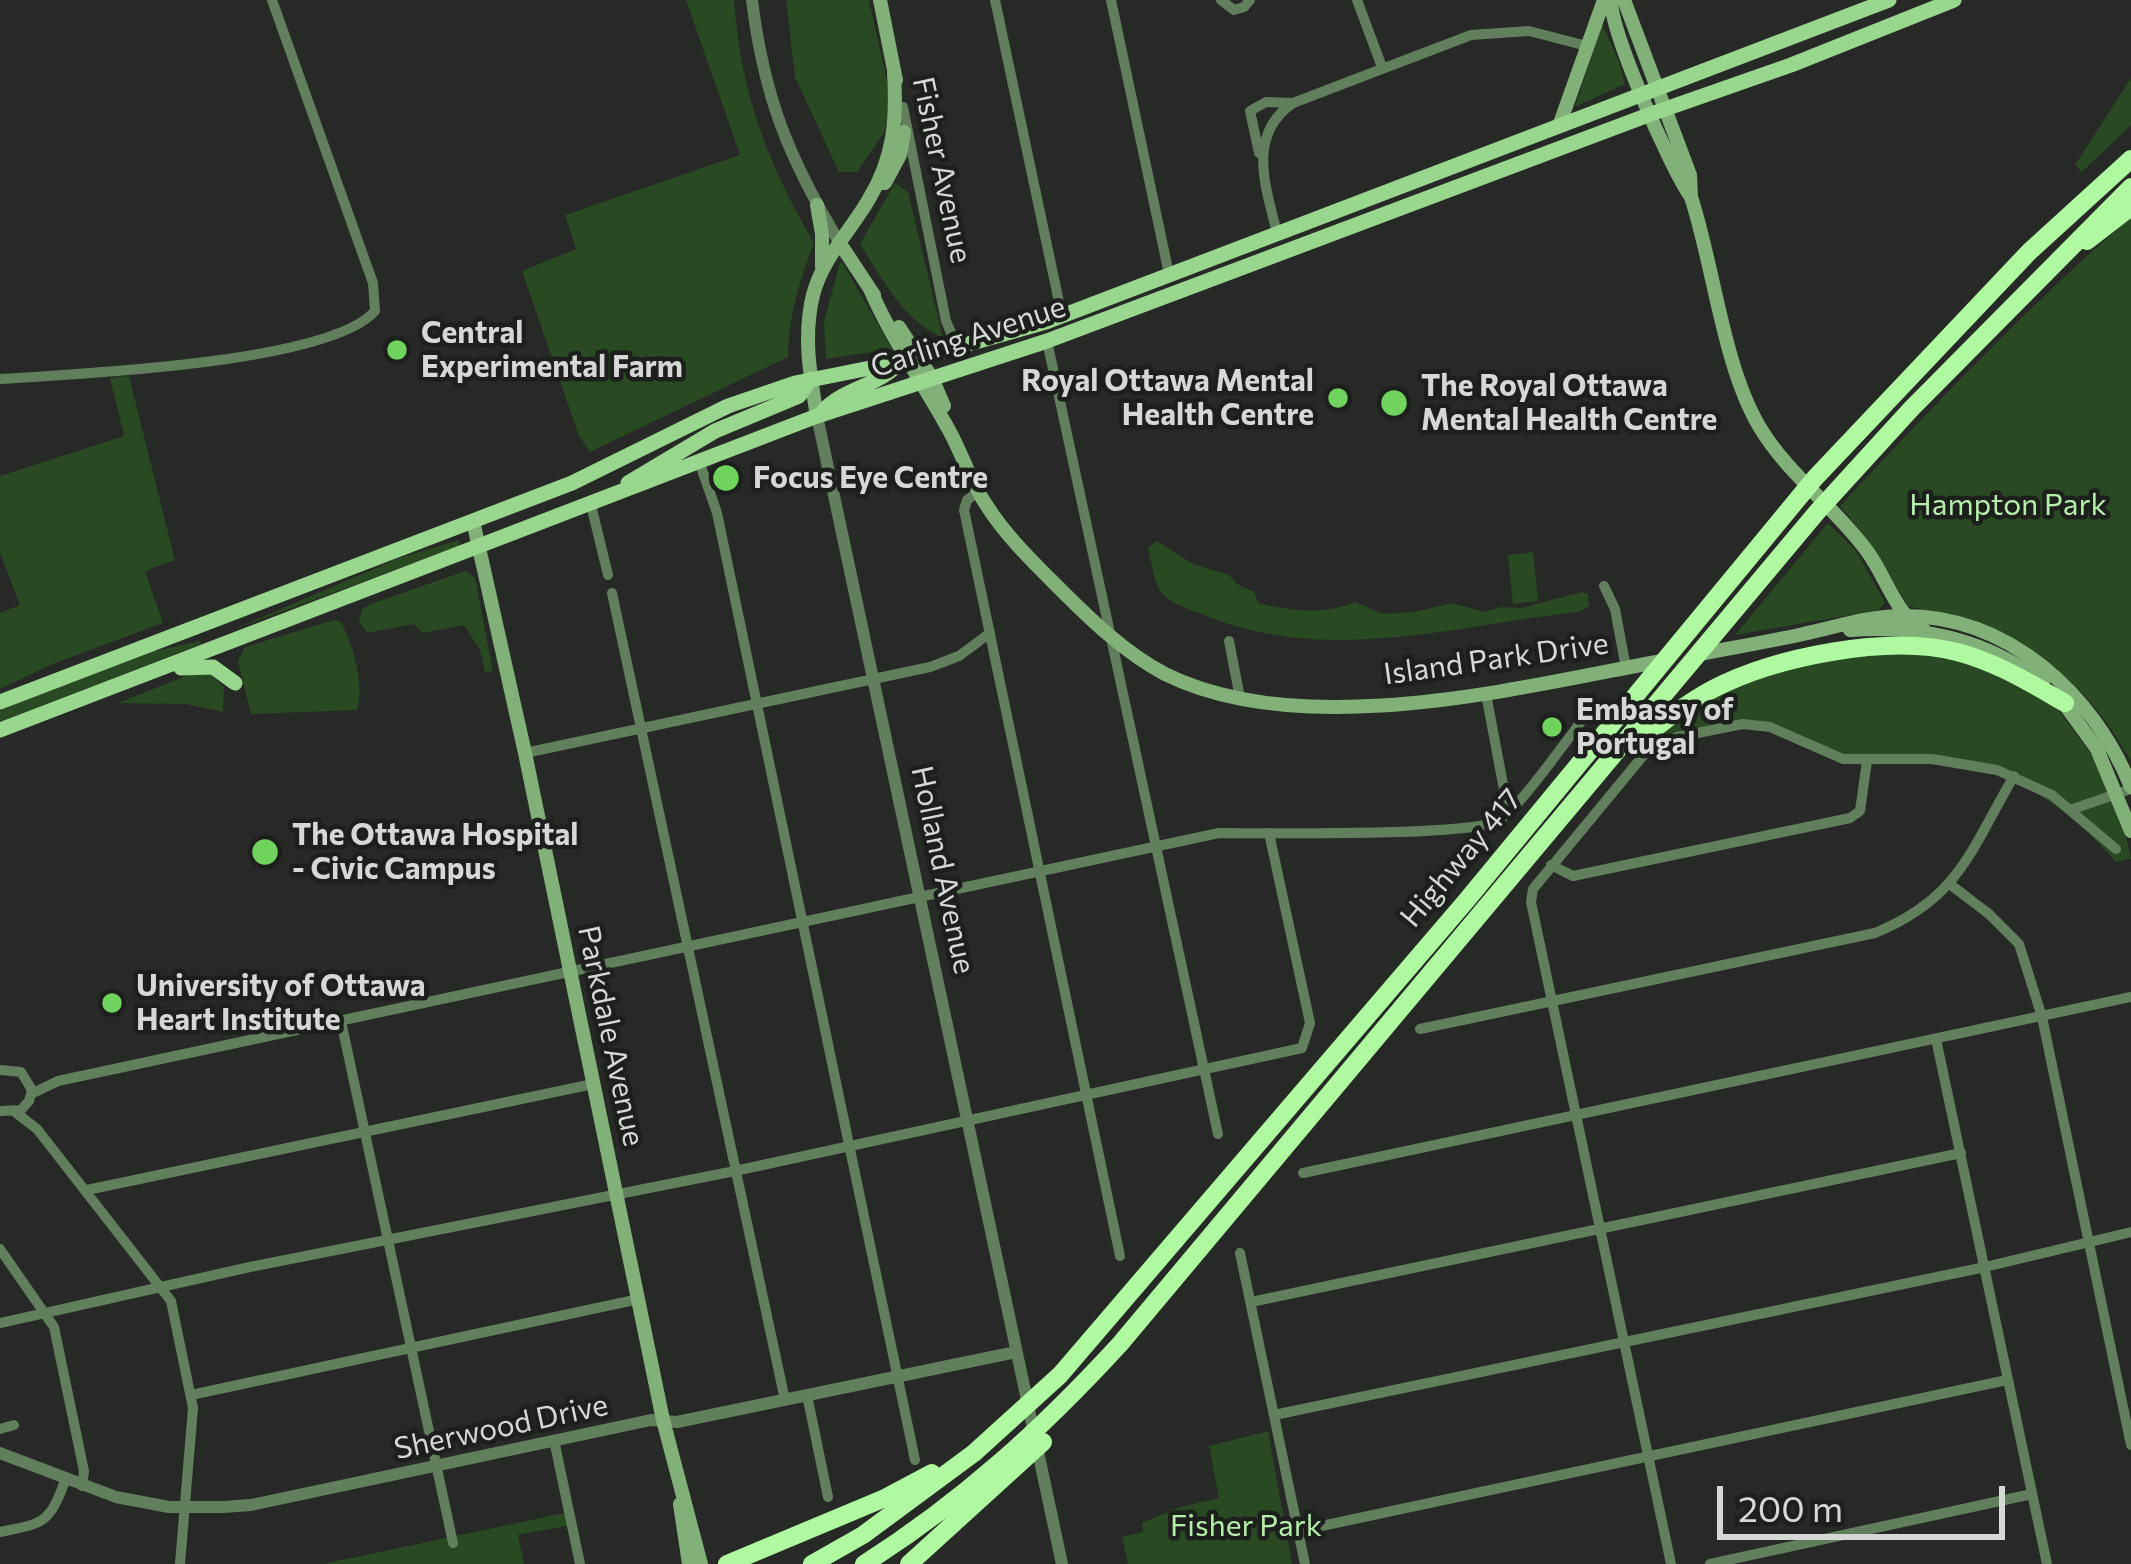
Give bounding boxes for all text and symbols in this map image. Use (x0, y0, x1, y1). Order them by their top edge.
street label: Fisher Avenue (905, 74, 979, 266)
street label: Carling Avenue (866, 289, 1070, 385)
place label: Central Experimental Farm (421, 315, 683, 386)
marker: Central Experimental Farm (384, 337, 410, 363)
place label: Royal Ottawa Mental Health Centre (1021, 363, 1314, 434)
place label: The Royal Ottawa Mental Health Centre (1421, 368, 1717, 438)
marker: Royal Ottawa Mental Health Centre (1325, 385, 1351, 411)
marker: The Royal Ottawa Mental Health Centre (1378, 387, 1410, 419)
place label: Focus Eye Centre (753, 460, 988, 496)
marker: Focus Eye Centre (710, 462, 742, 494)
park label: Hampton Park (1909, 487, 2107, 523)
street label: Island Park Drive (1381, 625, 1611, 693)
place label: Embassy of Portugal (1576, 692, 1734, 762)
marker: Embassy of Portugal (1539, 714, 1565, 740)
street label: Holland Avenue (903, 763, 983, 977)
street label: Highway 417 (1393, 782, 1529, 934)
place label: The Ottawa Hospital - Civic Campus (292, 817, 578, 888)
marker: The Ottawa Hospital - Civic Campus (249, 836, 281, 868)
street label: Parkdale Avenue (570, 923, 652, 1149)
place label: University of Ottawa Heart Institute (136, 968, 426, 1038)
marker: University of Ottawa Heart Institute (99, 990, 125, 1016)
street label: Sherwood Drive (391, 1387, 611, 1467)
scale bar (1723, 1462, 2011, 1536)
text: 200 m (1738, 1485, 1843, 1529)
park label: Fisher Park (1170, 1508, 1322, 1544)

